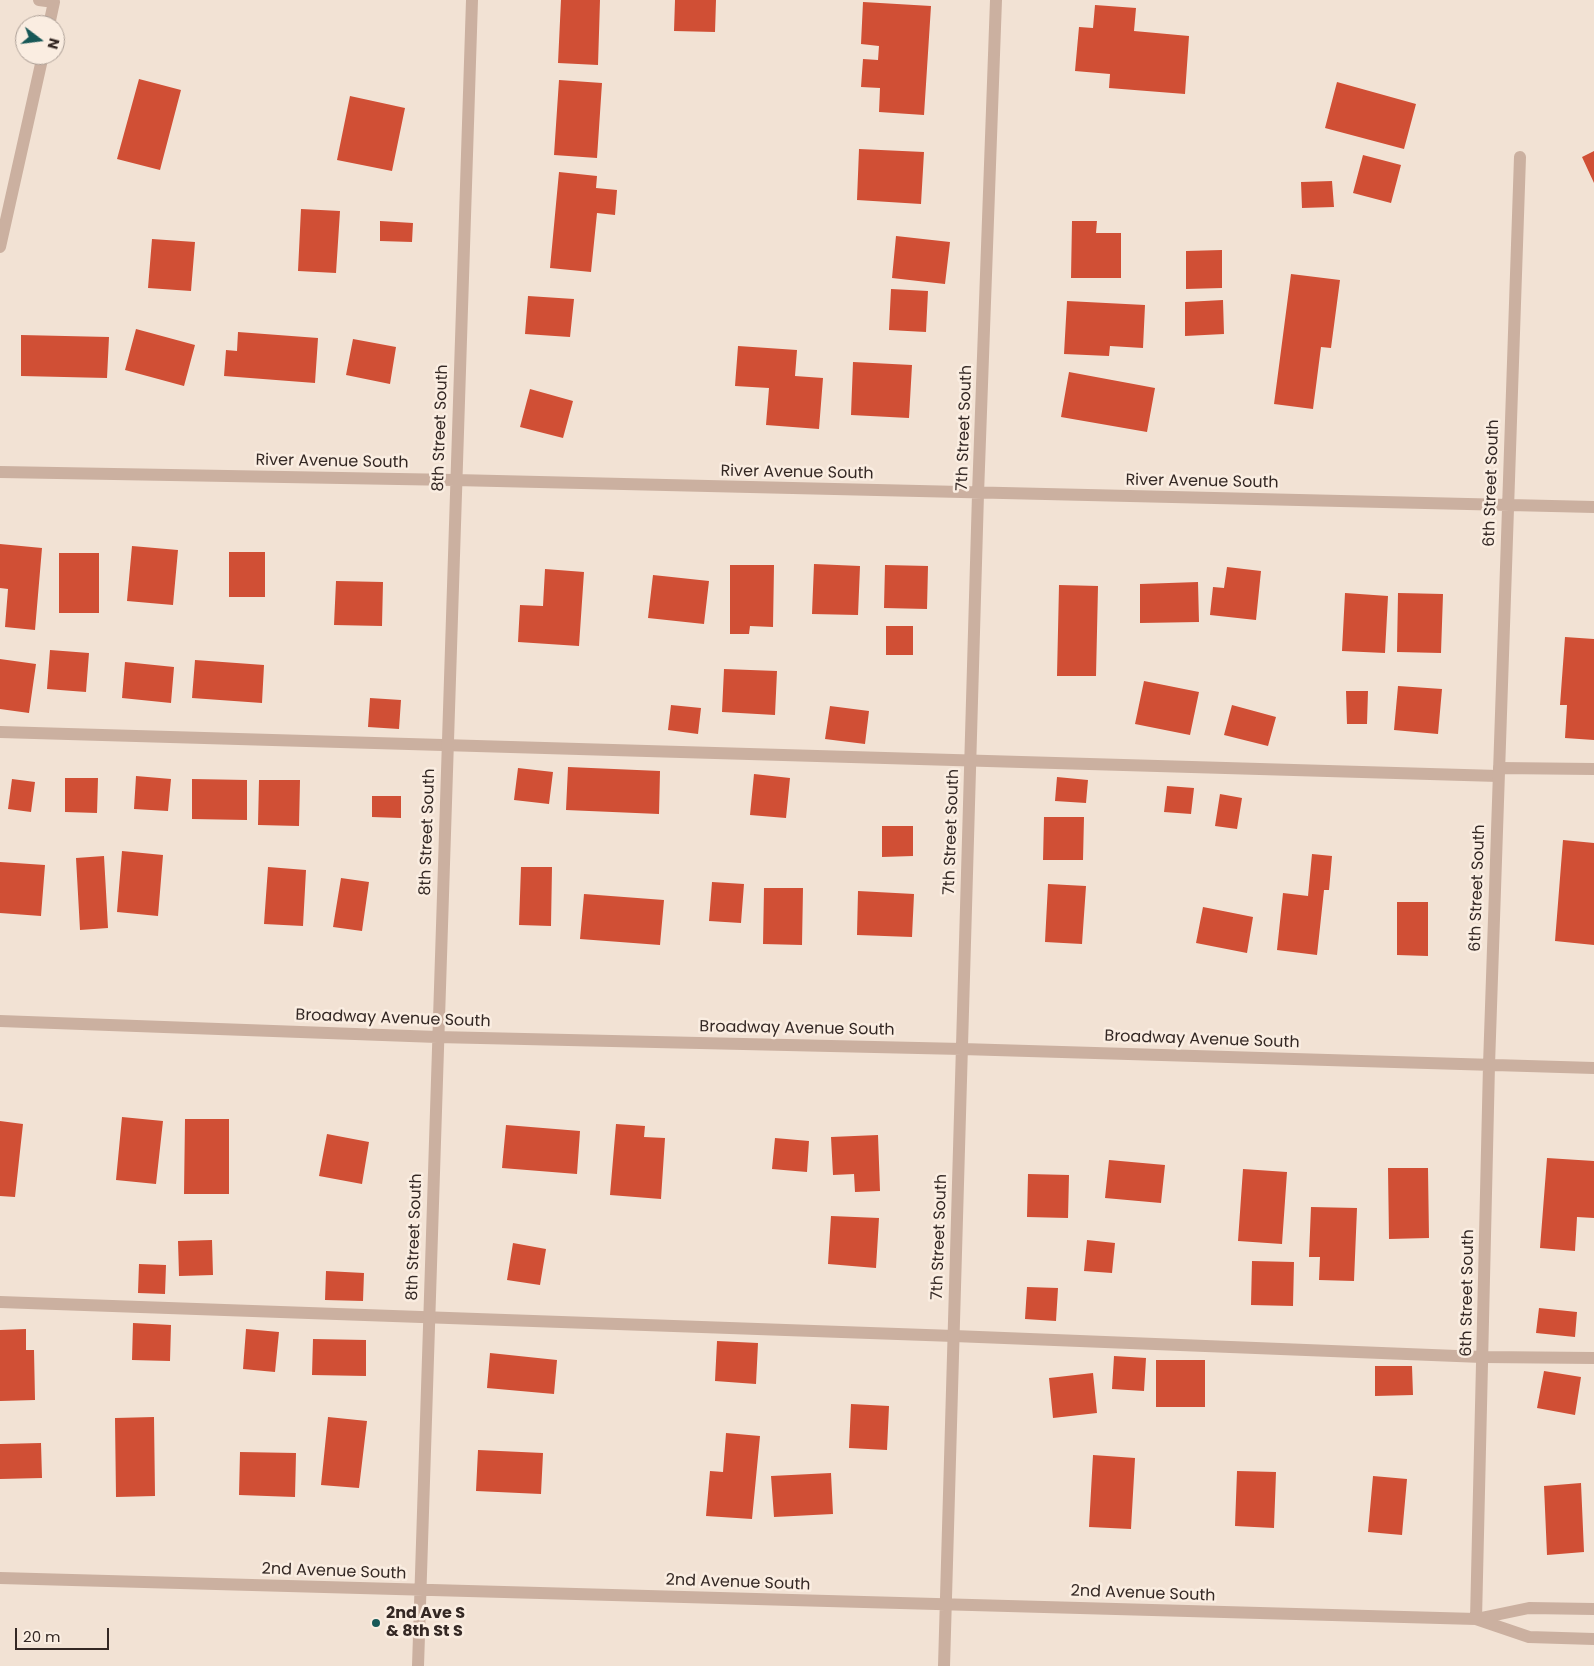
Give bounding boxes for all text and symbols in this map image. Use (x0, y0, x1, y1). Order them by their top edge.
north arrow (15, 15, 65, 65)
text: N (43, 36, 65, 51)
street label: 8th Street South (429, 364, 453, 492)
street label: 7th Street South (953, 365, 977, 491)
street label: 6th Street South (1480, 419, 1504, 547)
street label: River Avenue South (255, 451, 409, 473)
street label: River Avenue South (720, 462, 874, 484)
street label: River Avenue South (1125, 471, 1279, 493)
street label: 8th Street South (416, 768, 440, 896)
street label: 7th Street South (940, 769, 964, 895)
street label: 6th Street South (1466, 824, 1490, 952)
street label: Broadway Avenue South (295, 1006, 491, 1032)
street label: Broadway Avenue South (699, 1018, 895, 1040)
street label: Broadway Avenue South (1104, 1027, 1300, 1053)
street label: 8th Street South (403, 1173, 427, 1301)
street label: 7th Street South (928, 1174, 952, 1300)
street label: 6th Street South (1457, 1229, 1479, 1357)
street label: 2nd Avenue South (261, 1560, 407, 1584)
street label: 2nd Avenue South (665, 1571, 811, 1595)
street label: 2nd Avenue South (1070, 1582, 1216, 1606)
place label: 2nd Ave S & 8th St S (386, 1604, 465, 1642)
marker: 2nd Ave S & 8th St S (370, 1617, 382, 1629)
scale bar (18, 1618, 111, 1650)
text: 20 m (23, 1626, 61, 1647)

